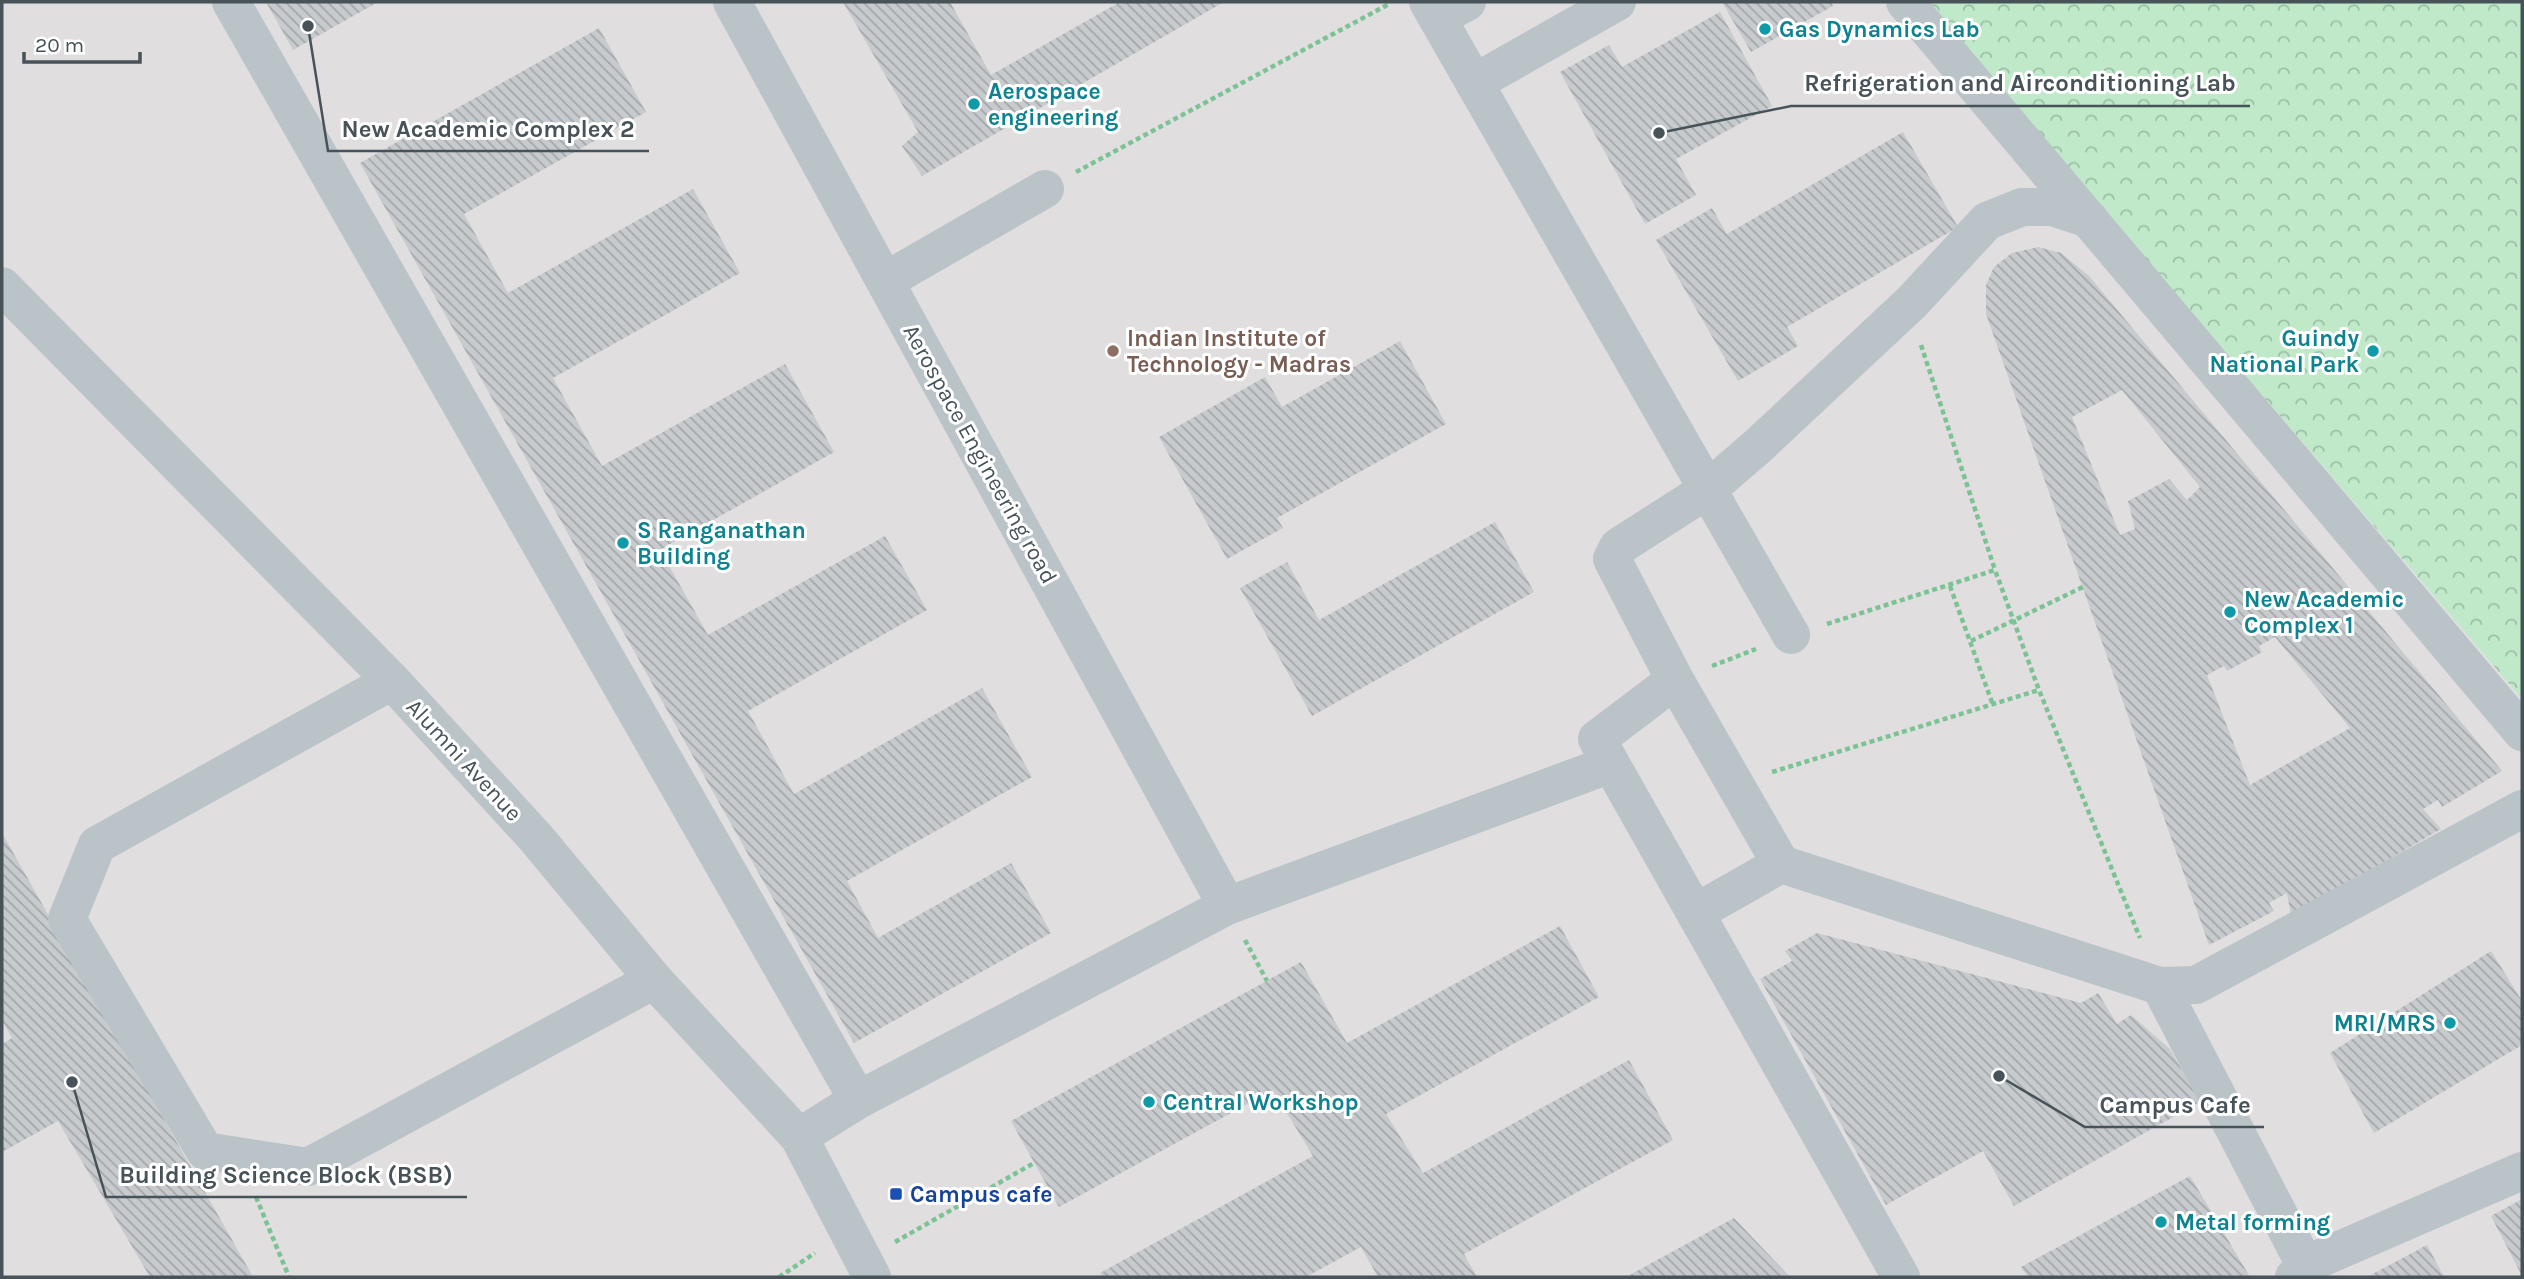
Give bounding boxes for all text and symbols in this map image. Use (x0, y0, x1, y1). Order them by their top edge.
place label: Gas Dynamics Lab (1779, 16, 1980, 43)
scale bar (24, 21, 140, 65)
marker: Gas Dynamics Lab (1757, 21, 1773, 37)
text: 20 m (35, 33, 84, 57)
callout: Refrigeration and Airconditioning Lab (1791, 61, 2250, 106)
text: Refrigeration and Airconditioning Lab (1804, 69, 2236, 97)
place label: Aerospace engineering (988, 78, 1118, 131)
marker: Aerospace engineering (966, 96, 982, 112)
callout: New Academic Complex 2 (328, 106, 649, 151)
text: New Academic Complex 2 (342, 115, 634, 143)
street label: Aerospace Engineering road (897, 320, 1063, 588)
place label: Indian Institute of Technology - Madras (1127, 325, 1351, 378)
place label: Guindy National Park (2209, 325, 2359, 378)
marker: Indian Institute of Technology - Madras (1105, 343, 1121, 359)
marker: Guindy National Park (2365, 343, 2381, 359)
place label: S Ranganathan Building (637, 517, 806, 570)
marker: S Ranganathan Building (615, 535, 631, 551)
place label: New Academic Complex 1 (2244, 586, 2404, 639)
marker: New Academic Complex 1 (2222, 604, 2238, 620)
street label: Alumni Avenue (401, 693, 527, 827)
place label: MRI/MRS (2334, 1010, 2436, 1037)
marker: MRI/MRS (2442, 1015, 2458, 1031)
callout: Campus Cafe (2085, 1082, 2264, 1127)
place label: Central Workshop (1163, 1089, 1358, 1116)
text: Campus Cafe (2099, 1091, 2251, 1119)
marker: Central Workshop (1141, 1094, 1157, 1110)
callout: Building Science Block (BSB) (106, 1152, 467, 1197)
text: Building Science Block (BSB) (119, 1161, 453, 1189)
place label: Campus cafe (910, 1181, 1053, 1208)
marker: Campus cafe (888, 1186, 904, 1202)
place label: Metal forming (2175, 1209, 2330, 1236)
marker: Metal forming (2153, 1214, 2169, 1230)

